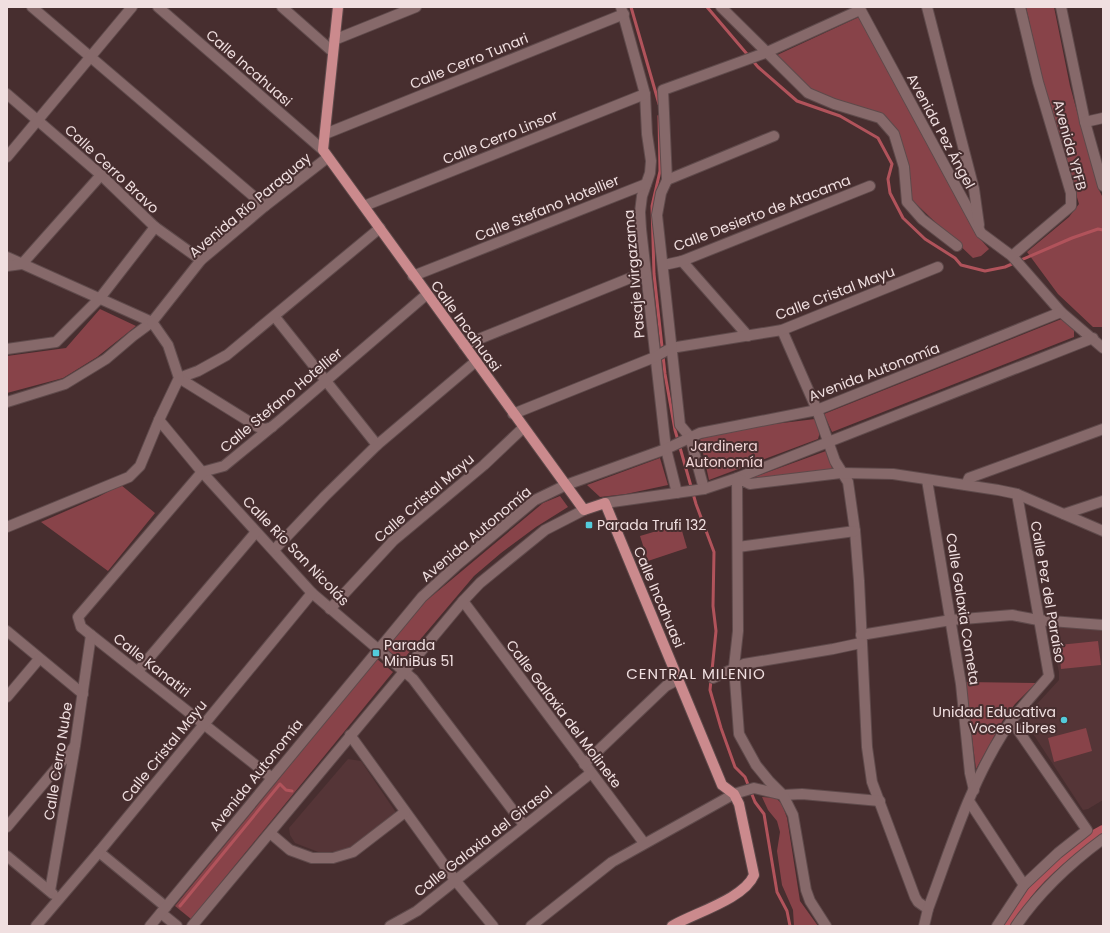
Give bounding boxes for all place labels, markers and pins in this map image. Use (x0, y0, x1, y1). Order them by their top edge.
place label: Parada Trufi 132 (597, 515, 706, 535)
marker: Parada Trufi 132 (584, 520, 594, 530)
place label: Parada MiniBus 51 (384, 635, 454, 671)
marker: Parada MiniBus 51 (371, 648, 381, 658)
place label: Unidad Educativa Voces Libres (933, 702, 1056, 738)
marker: Unidad Educativa Voces Libres (1059, 715, 1069, 725)

